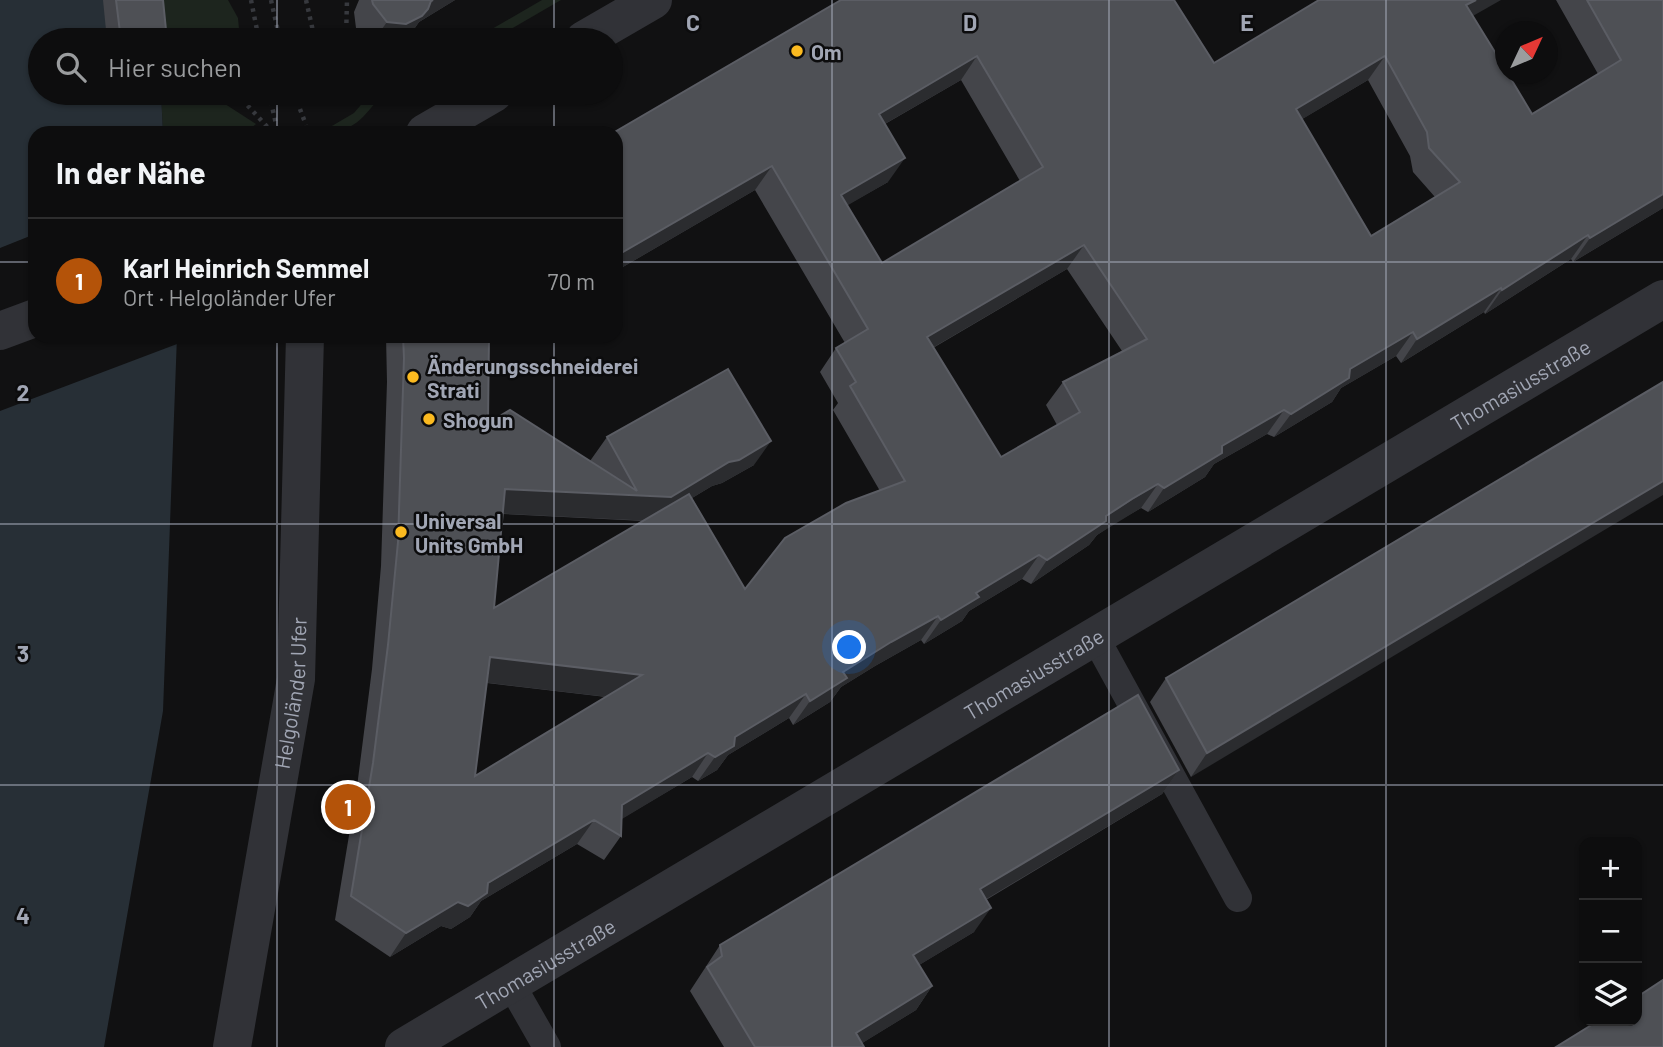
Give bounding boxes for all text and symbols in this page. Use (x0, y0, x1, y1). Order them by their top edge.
text: C (686, 8, 700, 36)
text: D (963, 8, 977, 36)
text: E (1240, 8, 1254, 36)
north arrow (1495, 21, 1558, 84)
search box (28, 28, 623, 105)
place label: Om (811, 39, 842, 64)
marker: Om (789, 43, 805, 59)
icon: search (52, 48, 90, 86)
text: Hier suchen (108, 51, 242, 82)
text: In der Nähe (56, 154, 206, 190)
text: Karl Heinrich Semmel (123, 252, 369, 283)
text: 1 (75, 267, 83, 295)
text: 70 m (548, 267, 595, 295)
text: Ort · Helgoländer Ufer (123, 283, 336, 311)
street label: Thomasiusstraße (1446, 333, 1594, 435)
place label: Änderungsschneiderei Strati (427, 353, 638, 402)
marker: Änderungsschneiderei Strati (405, 369, 421, 385)
text: 2 (17, 378, 29, 406)
place label: Shogun (443, 407, 513, 432)
marker: Shogun (421, 411, 437, 427)
place label: Universal Units GmbH (415, 508, 523, 557)
marker: Universal Units GmbH (393, 524, 409, 540)
street label: Helgoländer Ufer (268, 617, 310, 771)
street label: Thomasiusstraße (959, 622, 1108, 724)
your location (832, 630, 866, 664)
text: 3 (17, 639, 29, 667)
pin: 1 (325, 781, 371, 833)
map controls (1579, 837, 1642, 1026)
button: + (1579, 837, 1642, 900)
button: − (1579, 900, 1642, 963)
text: 4 (16, 901, 30, 929)
street label: Thomasiusstraße (471, 912, 619, 1014)
button: layers (1579, 963, 1642, 1026)

